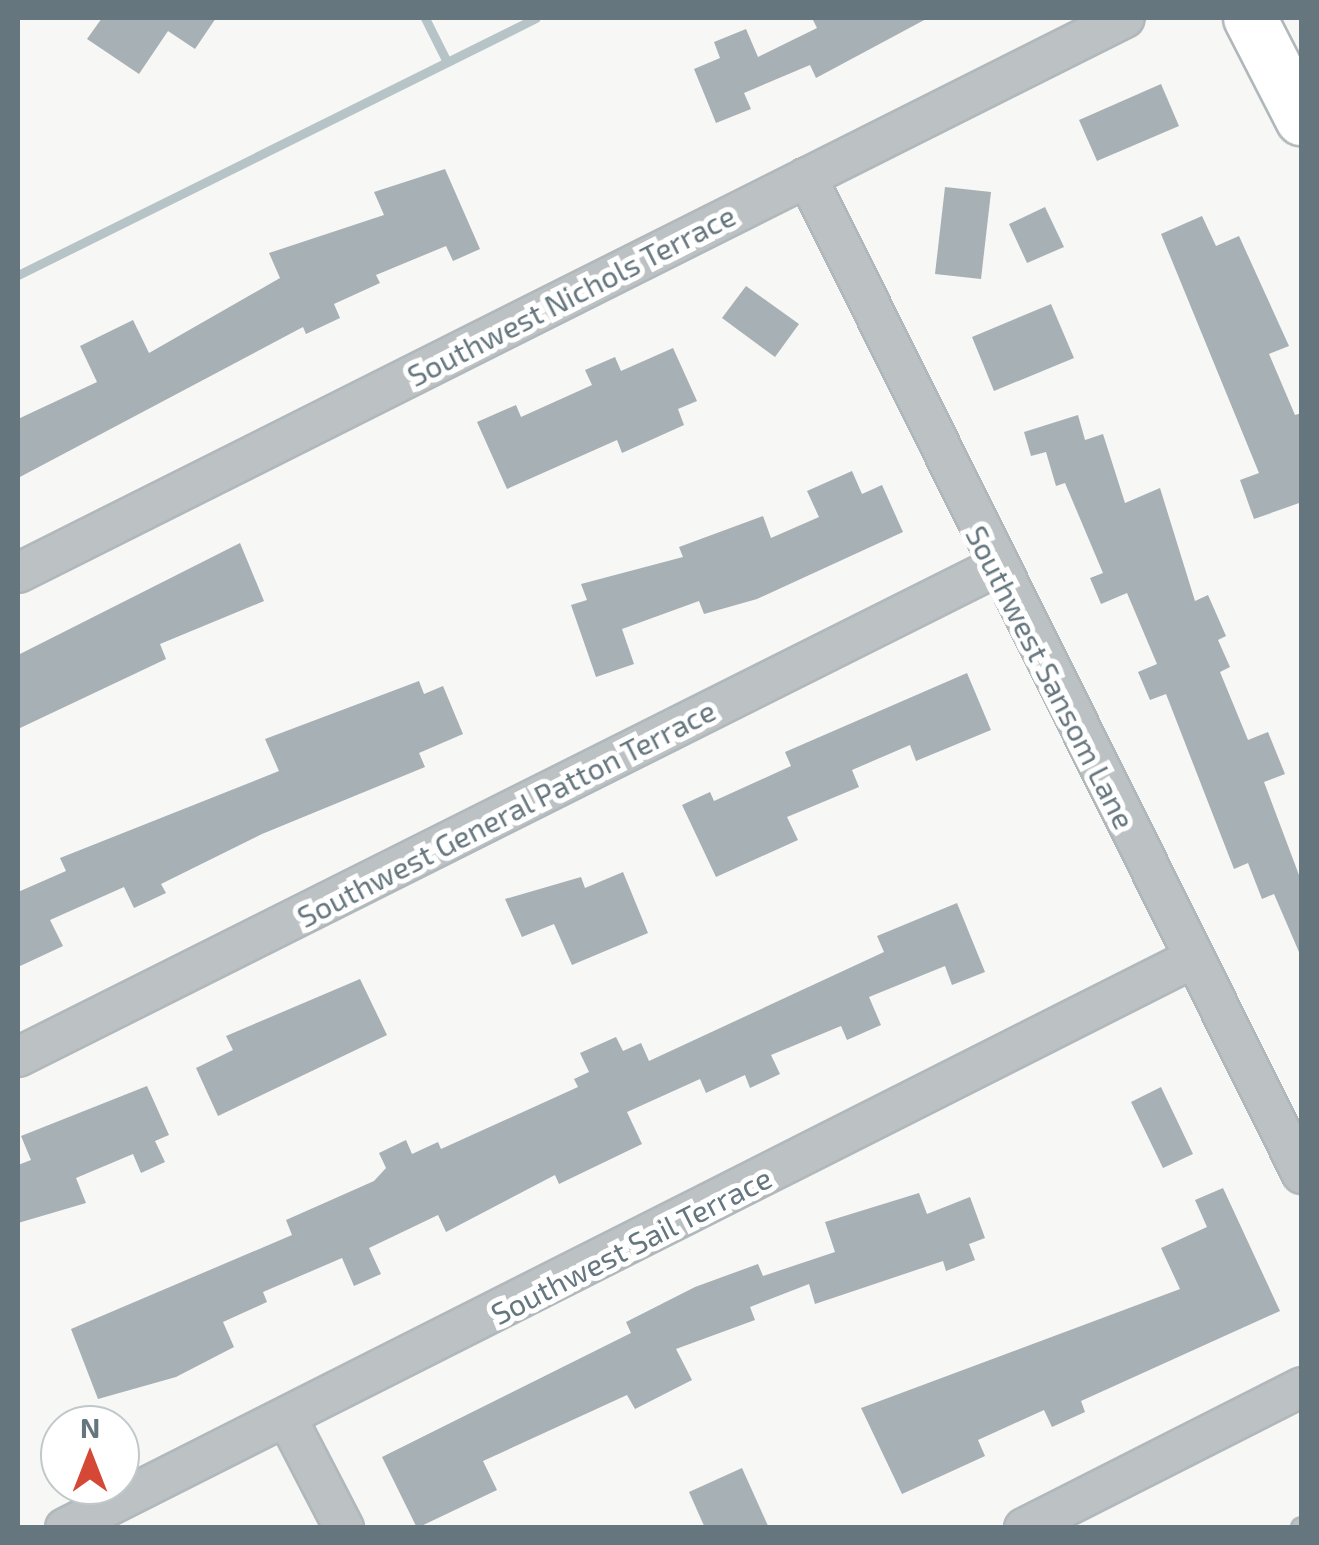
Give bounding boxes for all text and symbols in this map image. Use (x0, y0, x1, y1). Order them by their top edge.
street label: Southwest Nichols Terrace (401, 196, 741, 394)
street label: Southwest Sansom Lane (959, 519, 1143, 835)
street label: Southwest General Patton Terrace (290, 691, 722, 935)
street label: Southwest Sail Terrace (484, 1158, 778, 1332)
north arrow (40, 1405, 140, 1505)
text: N (80, 1410, 100, 1444)

